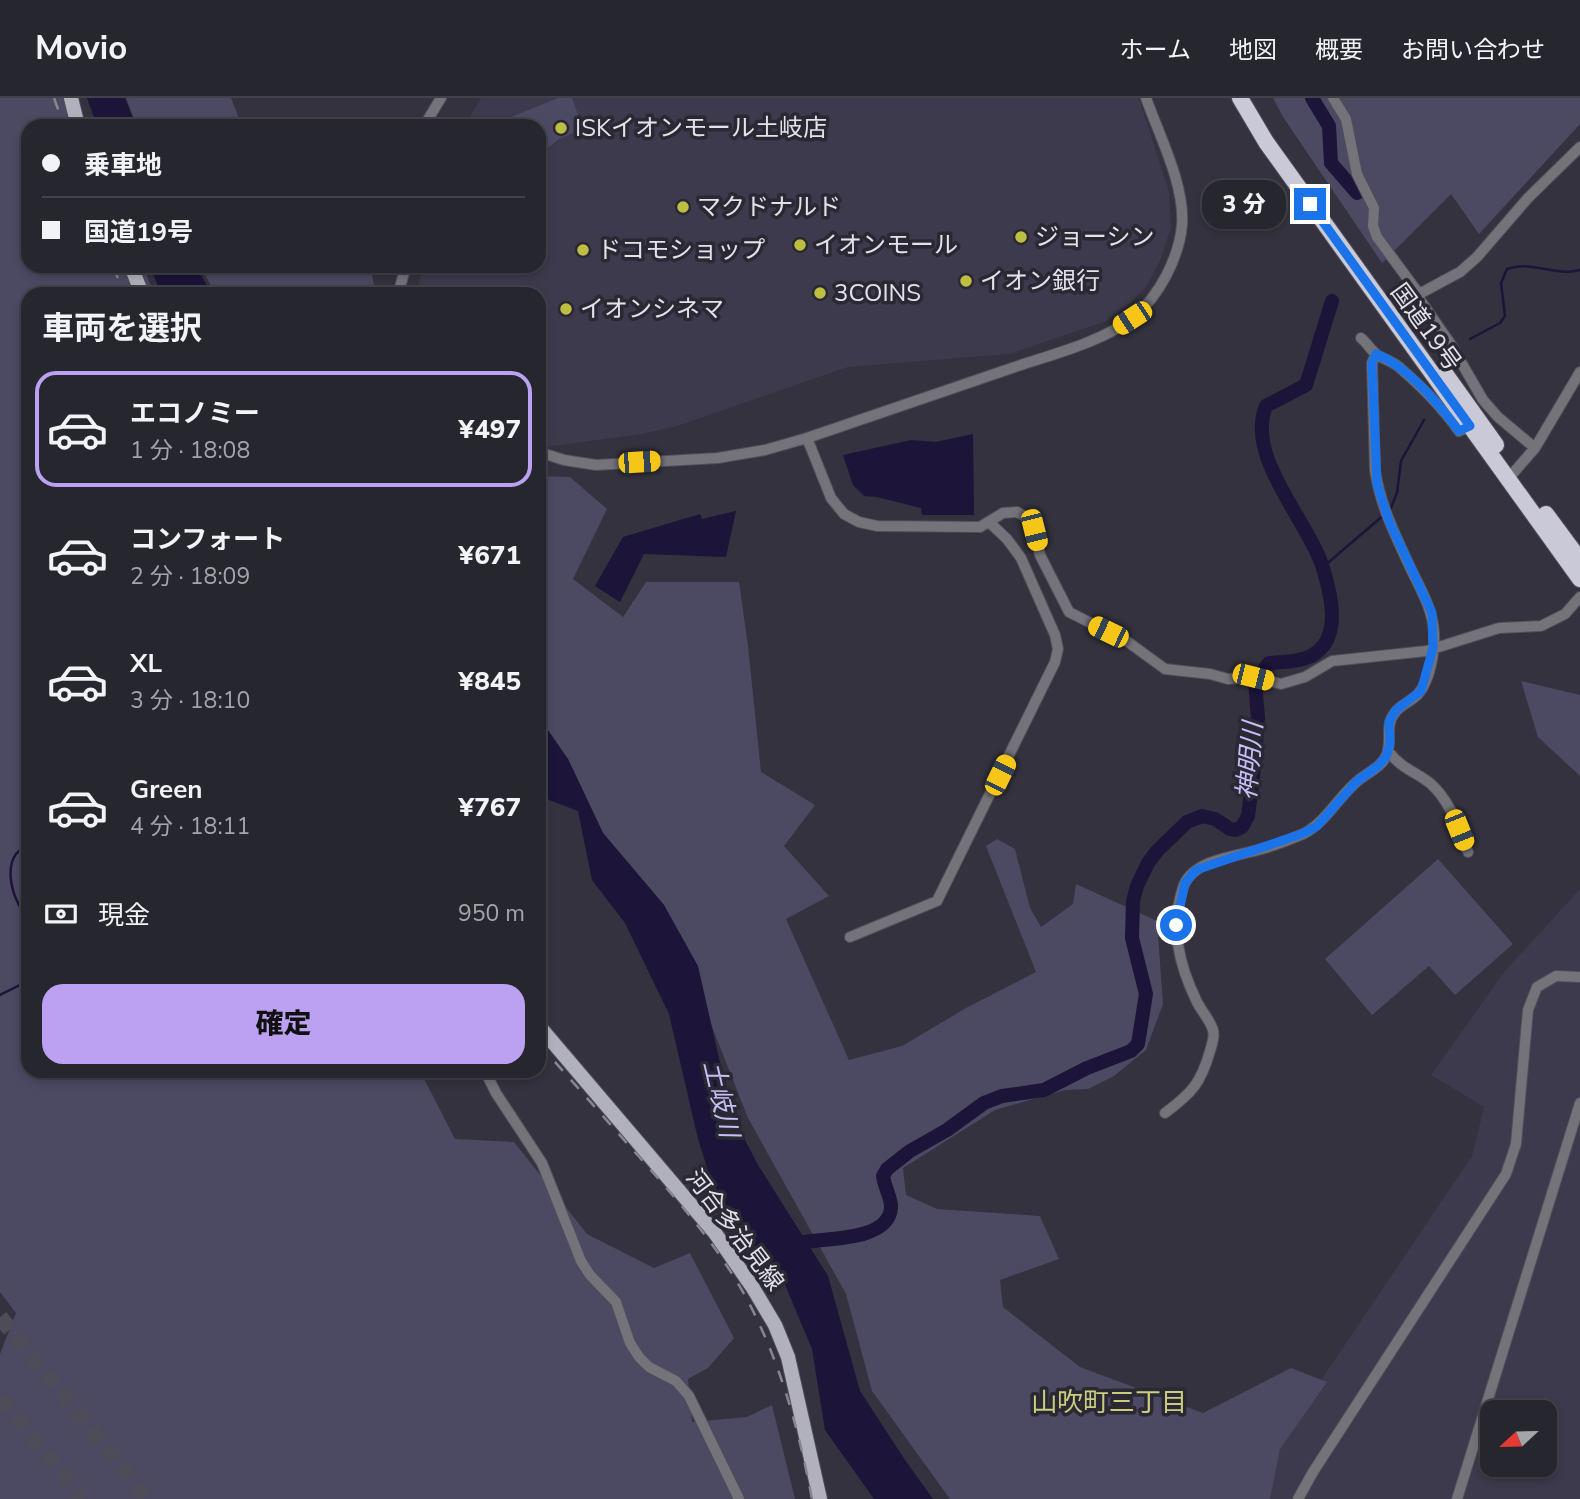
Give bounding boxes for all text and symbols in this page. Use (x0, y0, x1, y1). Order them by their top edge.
text: Movio (35, 26, 127, 71)
text: ホーム (1120, 34, 1191, 66)
text: 地図 (1229, 34, 1277, 66)
text: 概要 (1315, 34, 1363, 66)
text: お問い合わせ (1401, 34, 1545, 66)
place label: ISKイオンモール土岐店 (575, 112, 827, 144)
marker: ISKイオンモール土岐店 (553, 120, 569, 136)
text: 乗車地 (84, 148, 162, 183)
callout: 3 分 (1202, 180, 1286, 228)
route end (1294, 188, 1326, 220)
text: 3 分 (1222, 189, 1266, 220)
place label: マクドナルド (697, 191, 841, 223)
marker: マクドナルド (675, 199, 691, 215)
text: 国道19号 (84, 215, 193, 250)
place label: ジョーシン (1035, 221, 1155, 253)
place label: イオンモール (814, 229, 958, 261)
marker: ジョーシン (1013, 229, 1029, 245)
place label: ドコモショップ (597, 234, 765, 266)
marker: イオンモール (792, 237, 808, 253)
marker: ドコモショップ (575, 242, 591, 258)
place label: イオン銀行 (980, 265, 1100, 297)
marker: イオン銀行 (958, 273, 974, 289)
place label: 3COINS (834, 277, 921, 309)
street label: 国道19号 (1383, 277, 1469, 377)
marker: 3COINS (812, 285, 828, 301)
place label: イオンシネマ (580, 293, 724, 325)
car (1109, 298, 1156, 338)
marker: イオンシネマ (558, 301, 574, 317)
text: 車両を選択 (42, 307, 202, 350)
text: エコノミー (130, 396, 260, 431)
icon: car (46, 398, 109, 461)
text: ¥497 (459, 412, 521, 447)
text: 1 分 · 18:08 (130, 435, 250, 466)
car (618, 450, 661, 474)
car (1019, 507, 1050, 553)
text: コンフォート (130, 522, 285, 557)
icon: car (46, 524, 109, 587)
text: ¥671 (459, 538, 521, 573)
text: 2 分 · 18:09 (130, 561, 250, 592)
car (1085, 613, 1132, 651)
text: XL (130, 646, 162, 681)
icon: car (46, 650, 109, 713)
car (1231, 662, 1276, 692)
text: ¥845 (459, 664, 521, 699)
text: 3 分 · 18:10 (130, 685, 250, 716)
water label: 神明川 (1229, 718, 1271, 801)
car (982, 752, 1019, 798)
text: Green (130, 772, 203, 807)
icon: car (46, 776, 109, 839)
text: ¥767 (459, 790, 521, 825)
car (1442, 807, 1477, 853)
text: 4 分 · 18:11 (130, 811, 250, 842)
icon: cash (42, 895, 80, 933)
text: 現金 (98, 898, 150, 933)
text: 950 m (458, 898, 525, 929)
route start (1160, 909, 1192, 941)
button: 確定 (42, 984, 525, 1064)
water label: 土岐川 (695, 1057, 747, 1144)
street label: 河合多治見線 (679, 1163, 791, 1297)
district label: 山吹町三丁目 (1031, 1385, 1187, 1420)
north arrow (1480, 1400, 1558, 1477)
map controls (1480, 1400, 1557, 1477)

